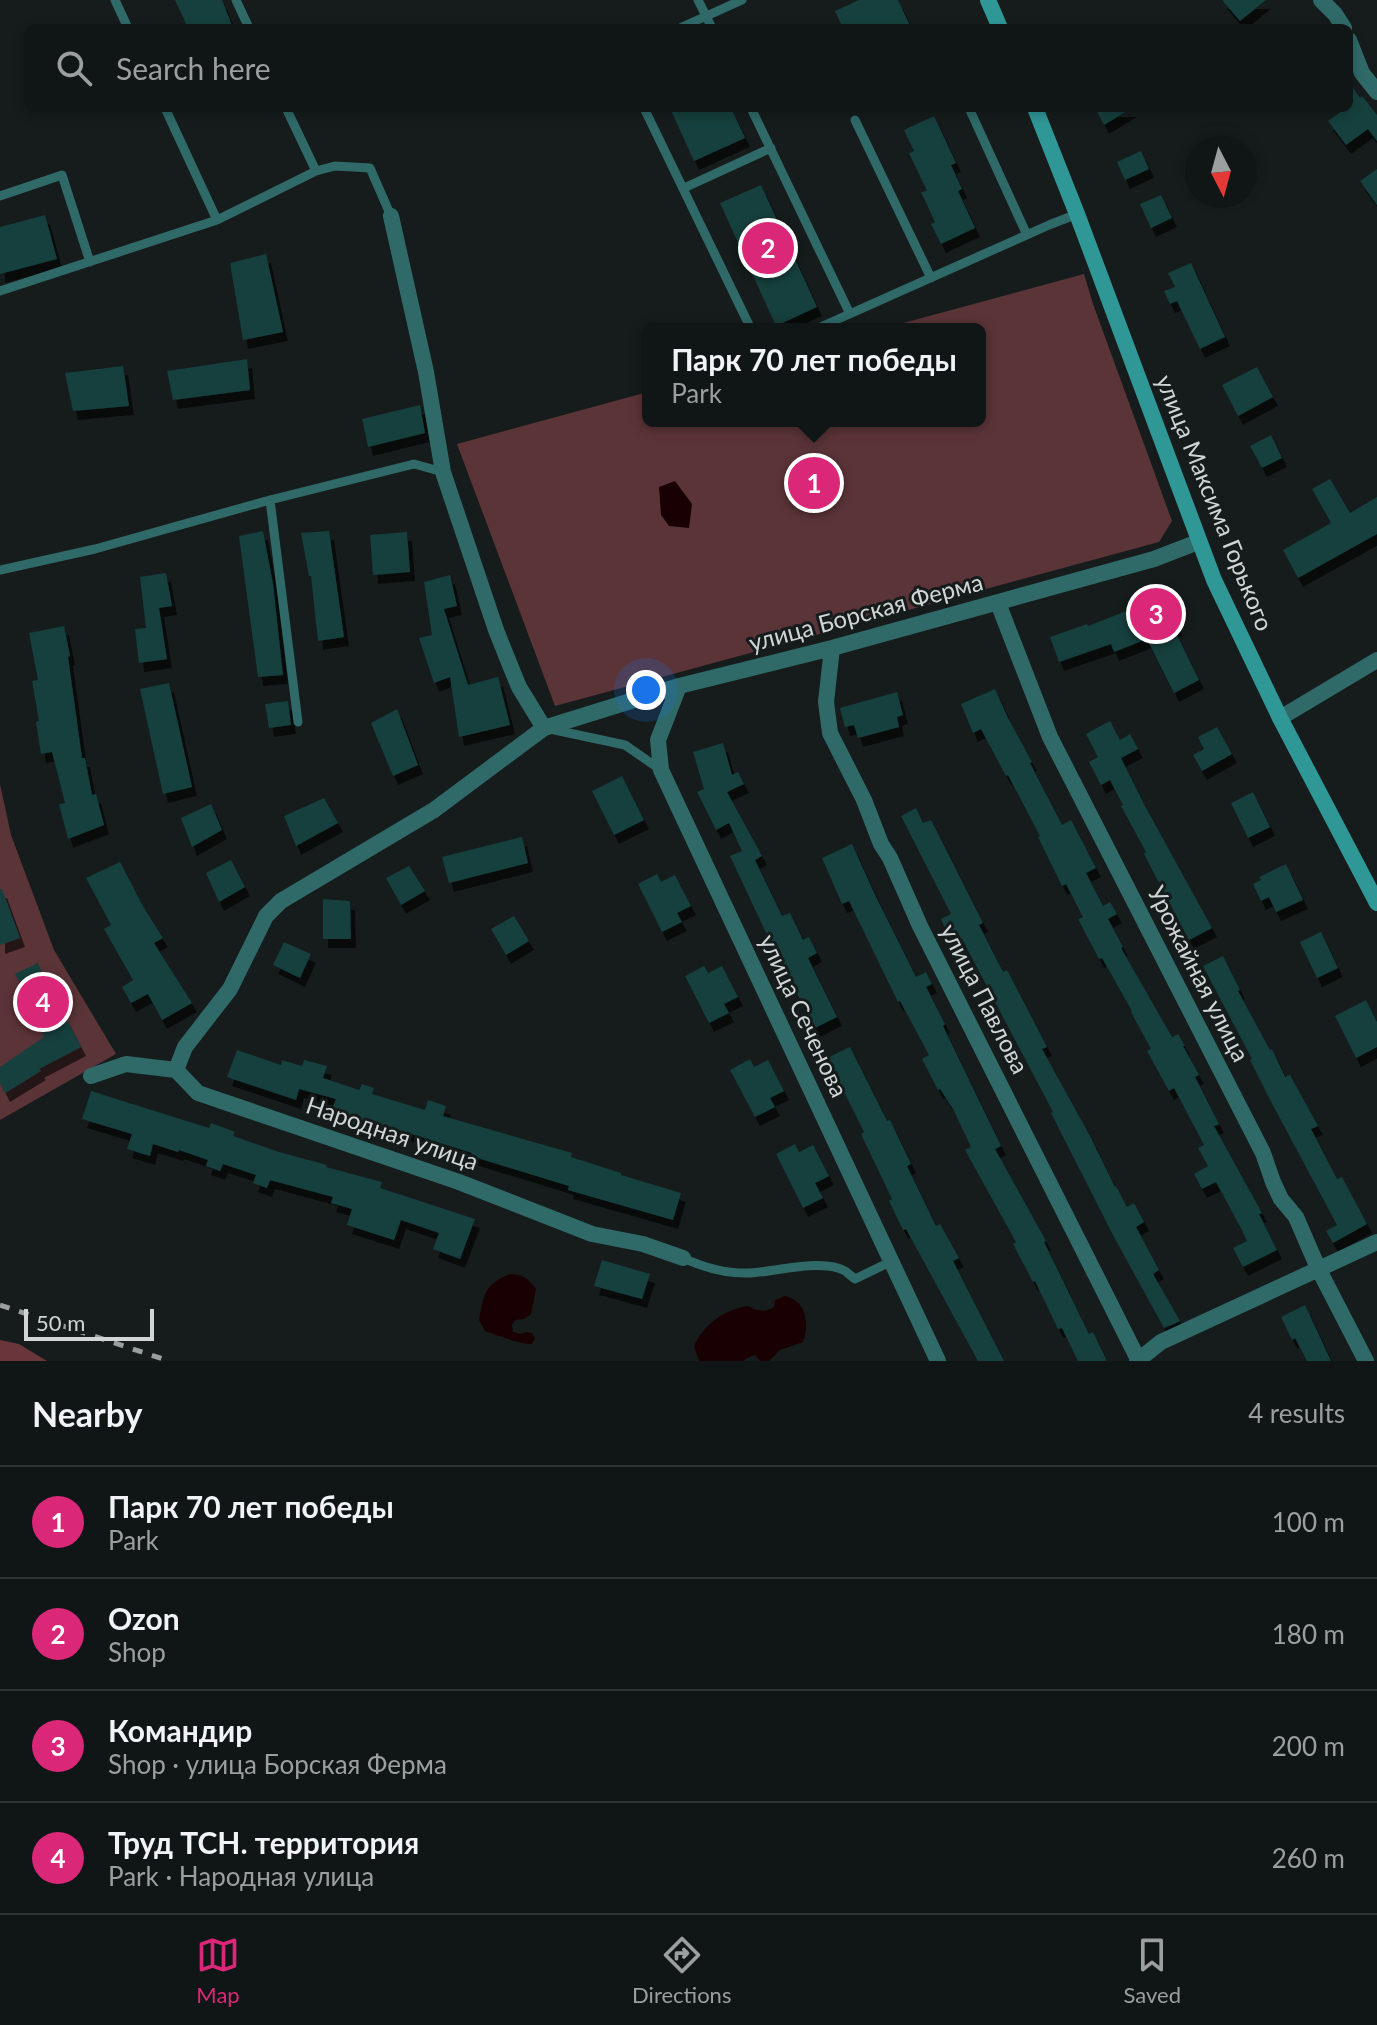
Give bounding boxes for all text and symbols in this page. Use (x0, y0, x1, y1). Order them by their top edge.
search box (24, 24, 1353, 112)
icon: search (52, 46, 96, 90)
text: Search here (116, 50, 271, 86)
north arrow (1185, 136, 1257, 208)
pin: 2 (742, 218, 794, 278)
popup (642, 323, 986, 427)
text: Парк 70 лет победы (671, 341, 957, 377)
street label: улица Максима Горького (1151, 370, 1280, 635)
text: Park (671, 377, 722, 409)
pin: 1 (788, 453, 840, 513)
street label: улица Борская Ферма (745, 566, 986, 657)
pin: 3 (1130, 584, 1182, 644)
your location (626, 670, 666, 710)
street label: Урожайная улица (1142, 881, 1256, 1066)
street label: улица Павлова (935, 919, 1036, 1078)
street label: улица Сеченова (754, 929, 855, 1101)
pin: 4 (17, 972, 69, 1032)
street label: Народная улица (303, 1090, 482, 1176)
scale bar (24, 1305, 154, 1341)
text: 50 m (36, 1309, 85, 1336)
text: Nearby (32, 1393, 143, 1434)
text: 4 results (1248, 1397, 1345, 1429)
text: Парк 70 лет победы (108, 1488, 394, 1524)
text: 1 (50, 1506, 66, 1538)
text: 100 m (1272, 1506, 1345, 1538)
text: Park (108, 1524, 159, 1556)
text: Ozon (108, 1600, 180, 1636)
text: 2 (50, 1618, 66, 1650)
text: 180 m (1272, 1618, 1345, 1650)
text: Shop (108, 1636, 166, 1668)
text: Командир (108, 1712, 252, 1748)
text: 3 (50, 1730, 66, 1762)
text: 200 m (1272, 1730, 1345, 1762)
text: Shop · улица Борская Ферма (108, 1748, 447, 1780)
text: Труд ТСН. территория (108, 1824, 419, 1860)
text: 4 (50, 1842, 66, 1874)
text: 260 m (1272, 1842, 1345, 1874)
text: Park · Народная улица (108, 1860, 374, 1892)
tab: Map (196, 1933, 240, 2008)
tab: Directions (632, 1933, 731, 2008)
tab: Saved (1123, 1933, 1181, 2008)

